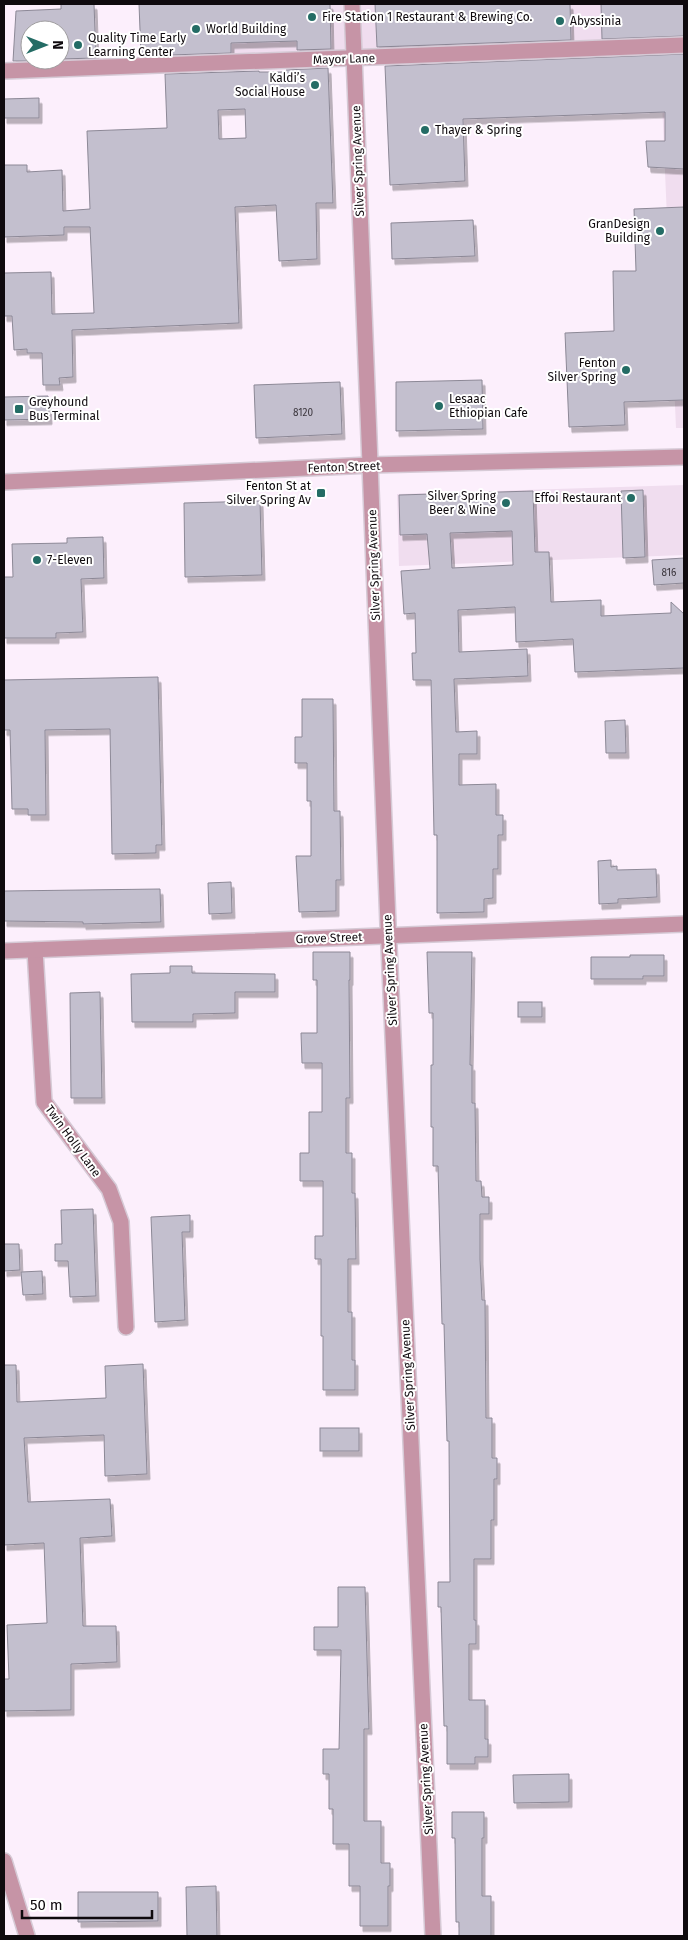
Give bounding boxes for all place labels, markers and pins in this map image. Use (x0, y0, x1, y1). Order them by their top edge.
place label: Fire Station 1 Restaurant & Brewing Co. (322, 10, 533, 24)
marker: Fire Station 1 Restaurant & Brewing Co. (306, 11, 318, 23)
place label: Abyssinia (570, 14, 621, 28)
marker: Abyssinia (554, 15, 566, 27)
place label: World Building (206, 22, 287, 36)
marker: World Building (190, 23, 202, 35)
place label: Quality Time Early Learning Center (88, 31, 186, 59)
marker: Quality Time Early Learning Center (72, 39, 84, 51)
place label: Kaldi’s Social House (235, 71, 305, 99)
marker: Kaldi’s Social House (309, 79, 321, 91)
place label: Thayer & Spring (435, 123, 522, 137)
marker: Thayer & Spring (419, 124, 431, 136)
place label: GranDesign Building (588, 217, 651, 245)
marker: GranDesign Building (654, 225, 666, 237)
place label: Fenton Silver Spring (548, 356, 617, 384)
marker: Fenton Silver Spring (620, 364, 632, 376)
place label: Lesaac Ethiopian Cafe (449, 392, 528, 420)
place label: Greyhound Bus Terminal (29, 395, 100, 423)
marker: Lesaac Ethiopian Cafe (433, 400, 445, 412)
marker: Greyhound Bus Terminal (13, 403, 25, 415)
place label: Fenton St at Silver Spring Av (227, 479, 312, 507)
marker: Fenton St at Silver Spring Av (315, 487, 327, 499)
place label: Silver Spring Beer & Wine (428, 489, 497, 517)
place label: Effoi Restaurant (534, 491, 622, 505)
marker: Effoi Restaurant (625, 492, 637, 504)
marker: Silver Spring Beer & Wine (500, 497, 512, 509)
place label: 7-Eleven (47, 553, 93, 567)
marker: 7-Eleven (31, 554, 43, 566)

